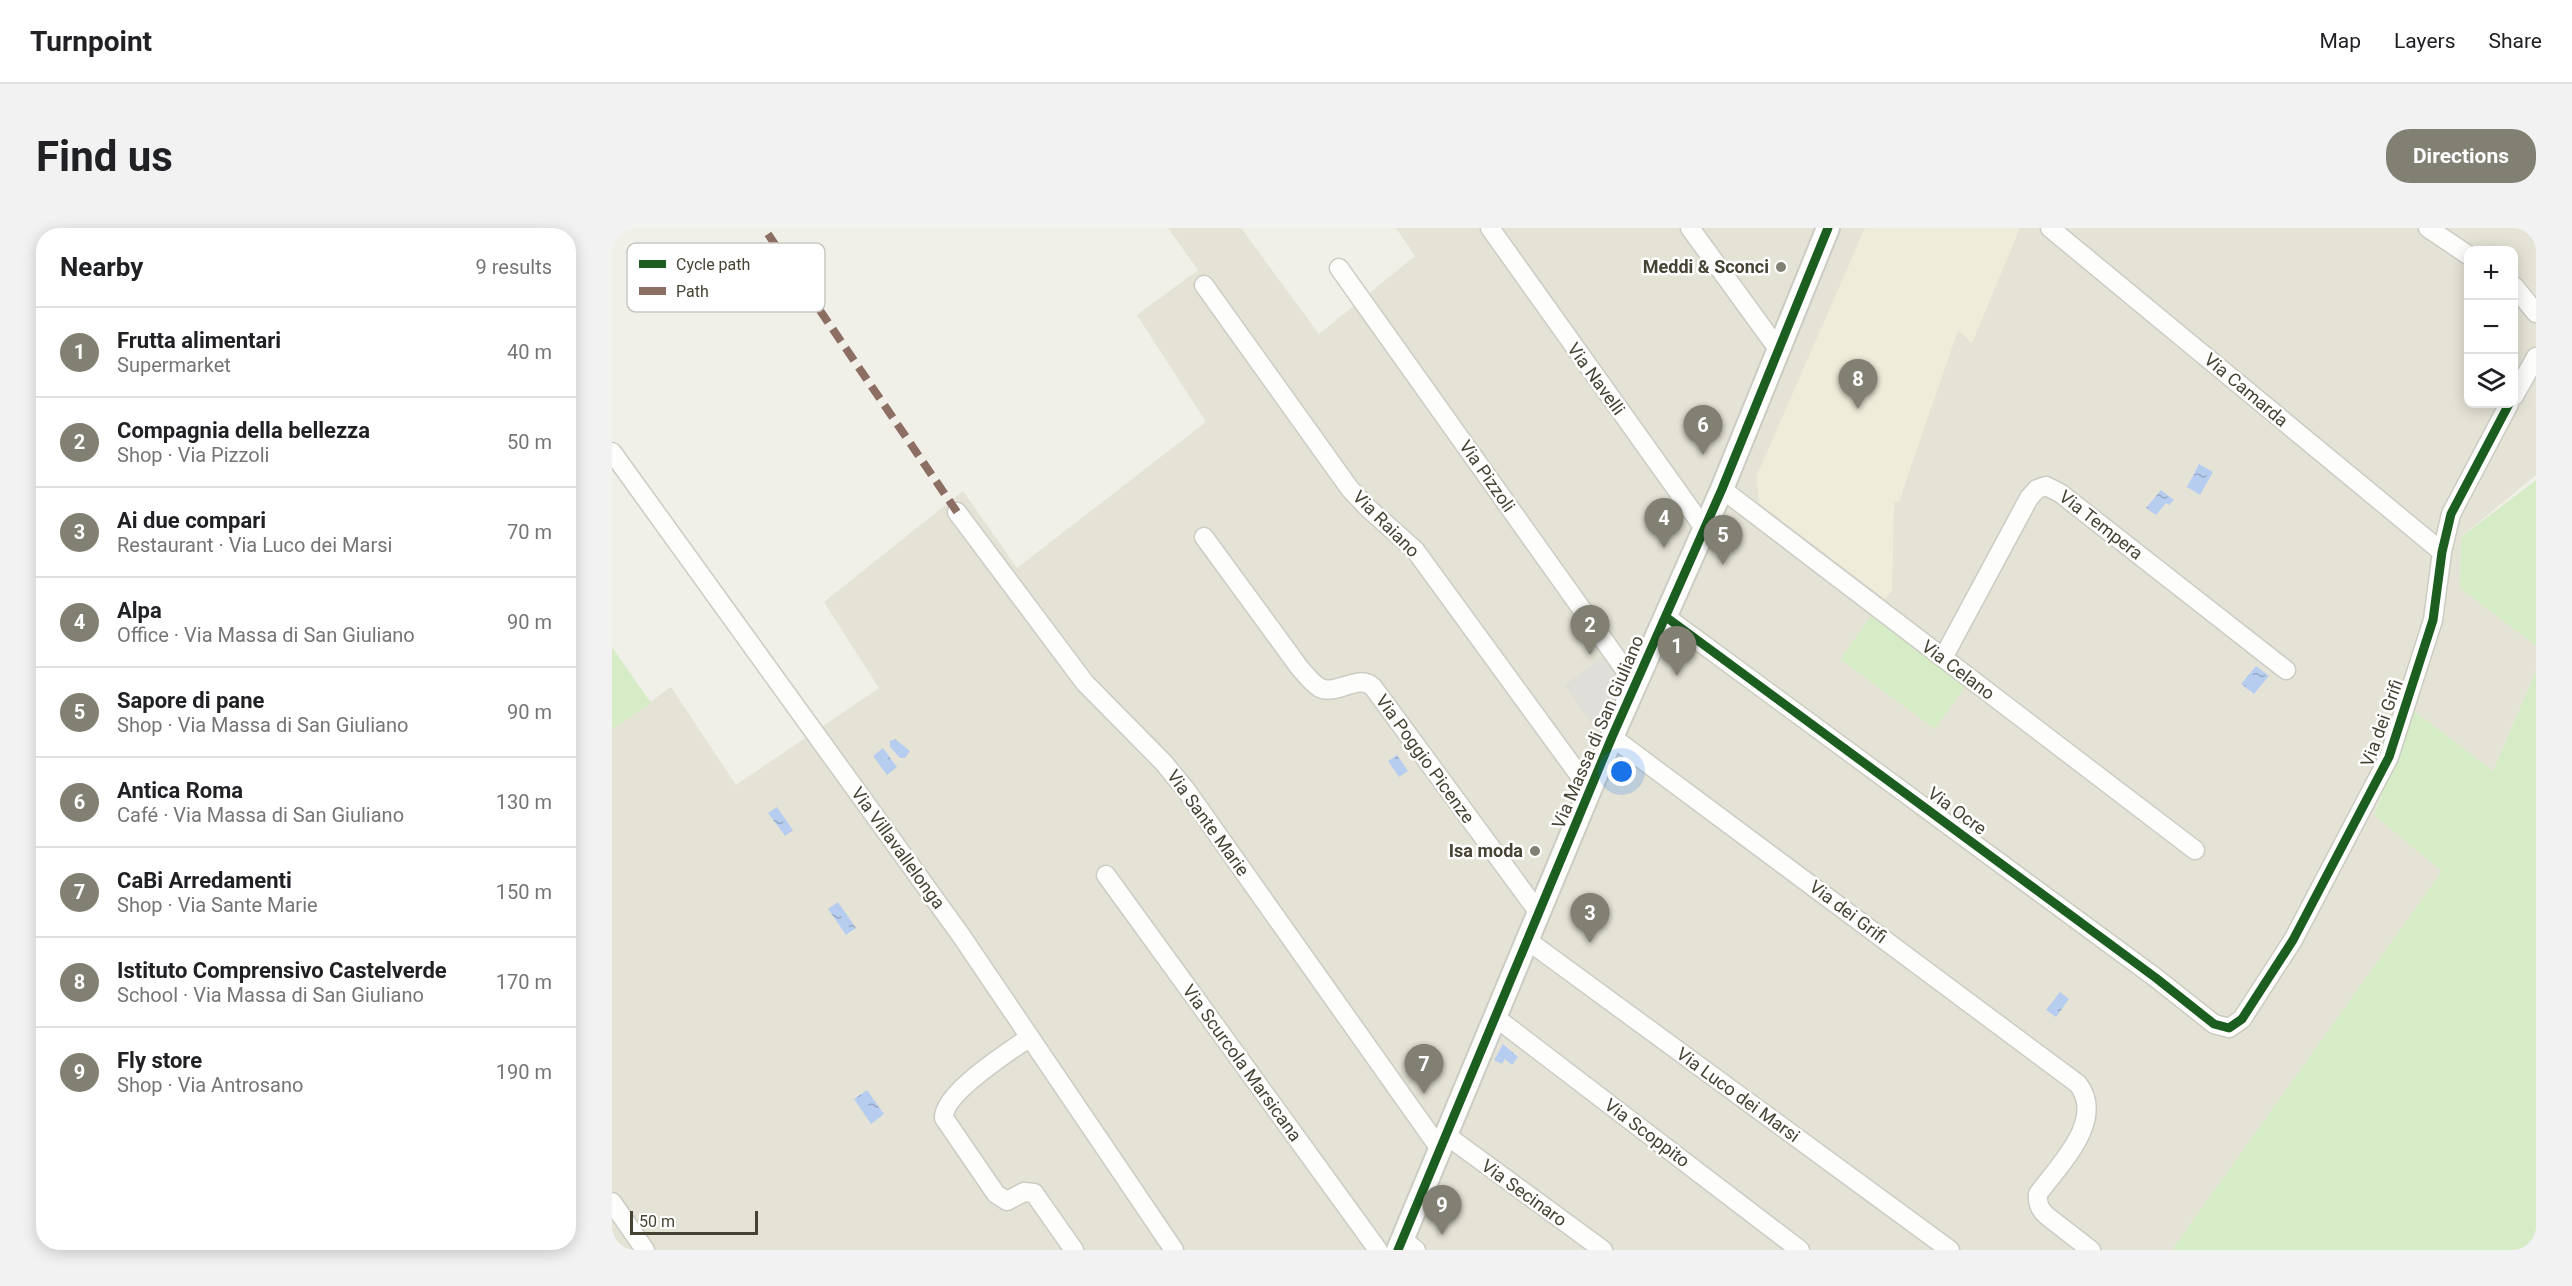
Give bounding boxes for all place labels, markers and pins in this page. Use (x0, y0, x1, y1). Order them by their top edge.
place label: Meddi & Sconci (1643, 256, 1769, 277)
marker: Meddi & Sconci (1774, 260, 1788, 274)
pin: 8 (1838, 360, 1878, 409)
pin: 6 (1684, 406, 1722, 455)
pin: 4 (1644, 498, 1684, 548)
pin: 5 (1704, 516, 1742, 565)
pin: 2 (1570, 606, 1610, 655)
pin: 1 (1658, 626, 1696, 676)
place label: Isa moda (1449, 840, 1523, 861)
marker: Isa moda (1528, 844, 1542, 858)
pin: 3 (1570, 894, 1610, 943)
pin: 7 (1404, 1044, 1444, 1094)
pin: 9 (1422, 1186, 1462, 1235)

